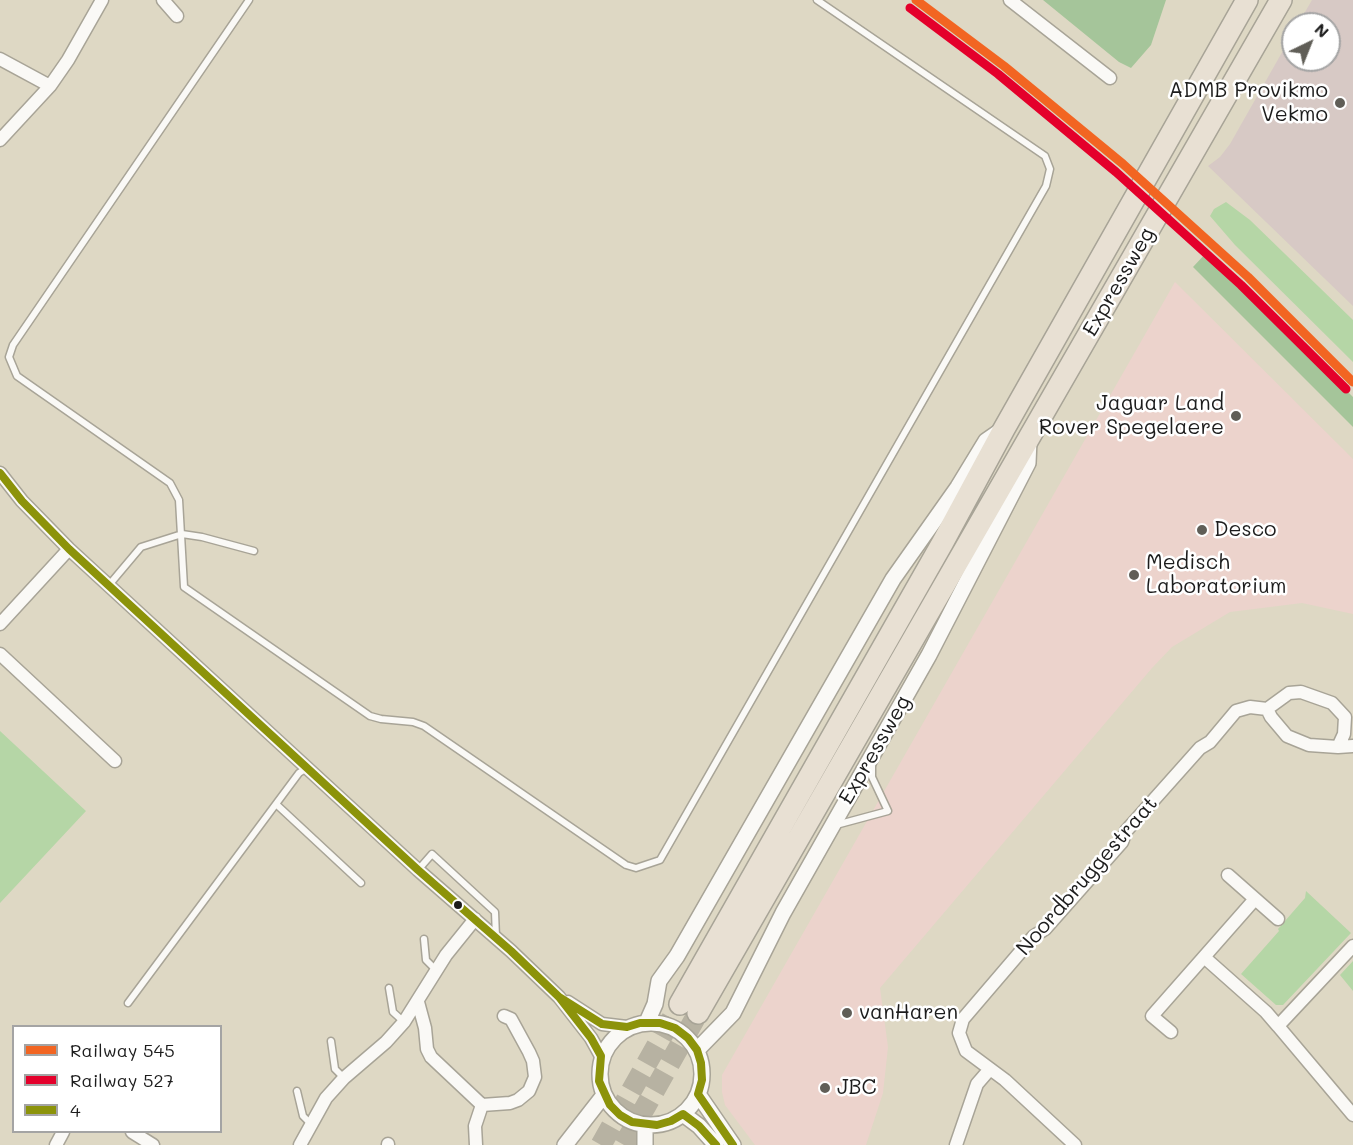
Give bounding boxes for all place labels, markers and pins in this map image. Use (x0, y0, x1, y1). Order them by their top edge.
place label: ADMB Provikmo Vekmo (1169, 78, 1328, 128)
marker: ADMB Provikmo Vekmo (1333, 96, 1347, 110)
place label: Jaguar Land Rover Spegelaere (1039, 391, 1224, 441)
marker: Jaguar Land Rover Spegelaere (1229, 409, 1243, 423)
place label: Desco (1214, 517, 1276, 543)
marker: Desco (1195, 523, 1209, 537)
place label: Medisch Laboratorium (1146, 550, 1286, 600)
marker: Medisch Laboratorium (1127, 568, 1141, 582)
unlabelled marker (452, 899, 464, 911)
place label: vanHaren (859, 1000, 958, 1026)
marker: vanHaren (840, 1006, 854, 1020)
place label: JBC (837, 1075, 877, 1101)
marker: JBC (818, 1081, 832, 1095)

